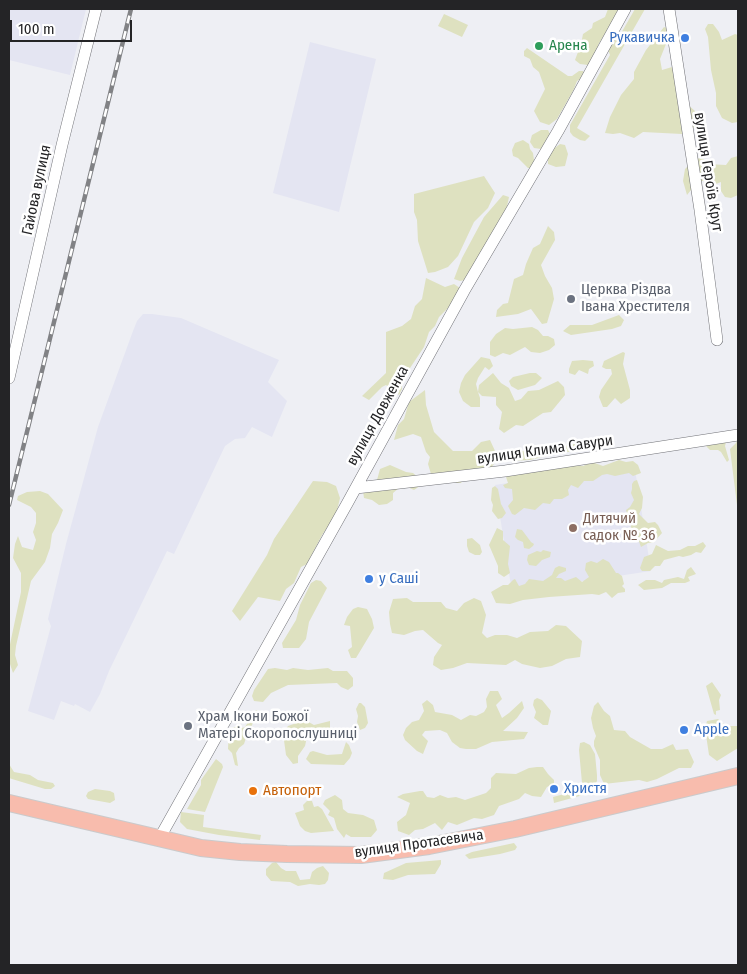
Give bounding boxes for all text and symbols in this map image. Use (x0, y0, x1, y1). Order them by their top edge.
scale bar (12, 10, 135, 42)
text: 100 m (18, 20, 55, 38)
place label: Рукавичка (609, 29, 675, 47)
marker: Рукавичка (679, 32, 691, 44)
place label: Арена (549, 37, 588, 55)
marker: Арена (533, 40, 545, 52)
street label: вулиця Героїв Крут (690, 111, 726, 233)
street label: Гайова вулиця (19, 143, 55, 237)
place label: Церква Різдва Івана Хрестителя (581, 281, 690, 316)
marker: Церква Різдва Івана Хрестителя (565, 293, 577, 305)
street label: вулиця Довженка (343, 363, 413, 469)
street label: вулиця Клима Савури (476, 432, 614, 468)
place label: Дитячий садок № 36 (583, 510, 655, 545)
marker: Дитячий садок № 36 (567, 522, 579, 534)
place label: у Саші (379, 570, 419, 588)
marker: у Саші (363, 573, 375, 585)
place label: Храм Ікони Божої Матері Скоропослушниці (198, 708, 357, 743)
marker: Храм Ікони Божої Матері Скоропослушниці (182, 720, 194, 732)
place label: Apple (694, 721, 729, 739)
marker: Apple (678, 724, 690, 736)
place label: Христя (564, 780, 607, 798)
place label: Автопорт (263, 782, 321, 800)
marker: Христя (548, 783, 560, 795)
marker: Автопорт (247, 785, 259, 797)
street label: вулиця Протасевича (353, 826, 485, 862)

